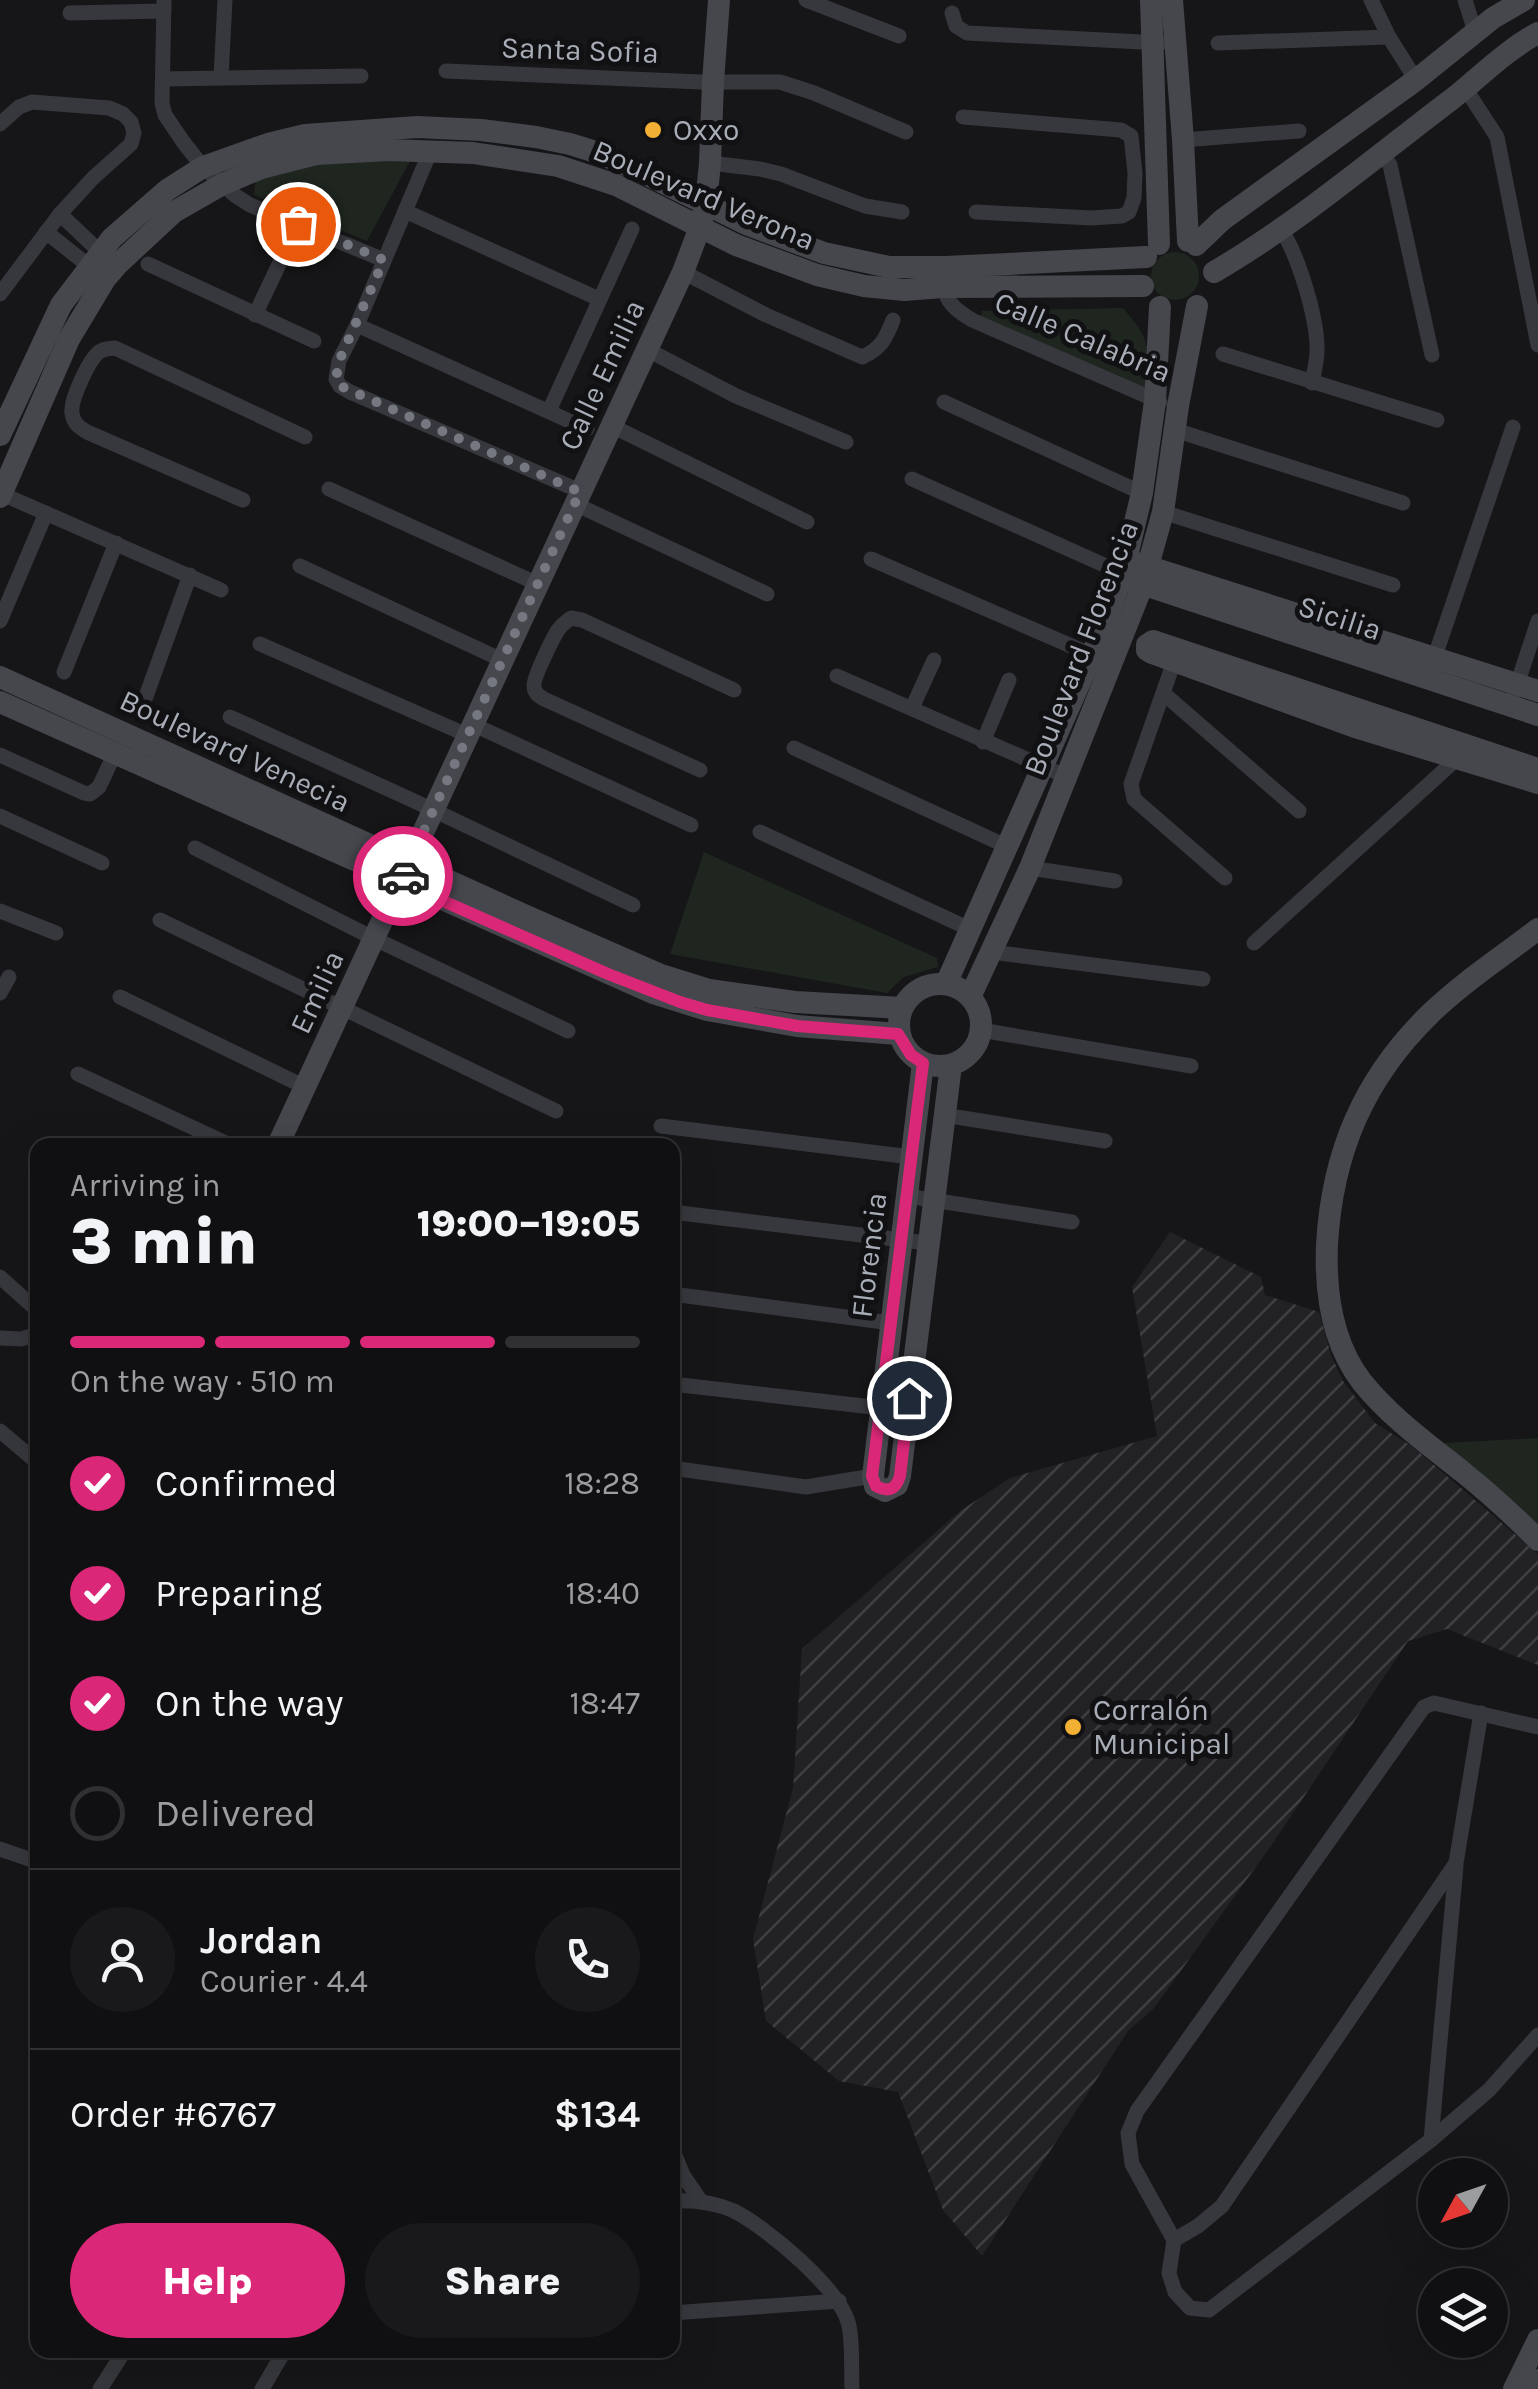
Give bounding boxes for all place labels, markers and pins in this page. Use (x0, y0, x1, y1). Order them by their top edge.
place label: Oxxo (673, 112, 739, 148)
marker: Oxxo (642, 119, 664, 141)
pin (256, 182, 341, 267)
pin (867, 1356, 952, 1441)
place label: Corralón Municipal (1093, 1692, 1231, 1762)
marker: Corralón Municipal (1062, 1716, 1084, 1738)

